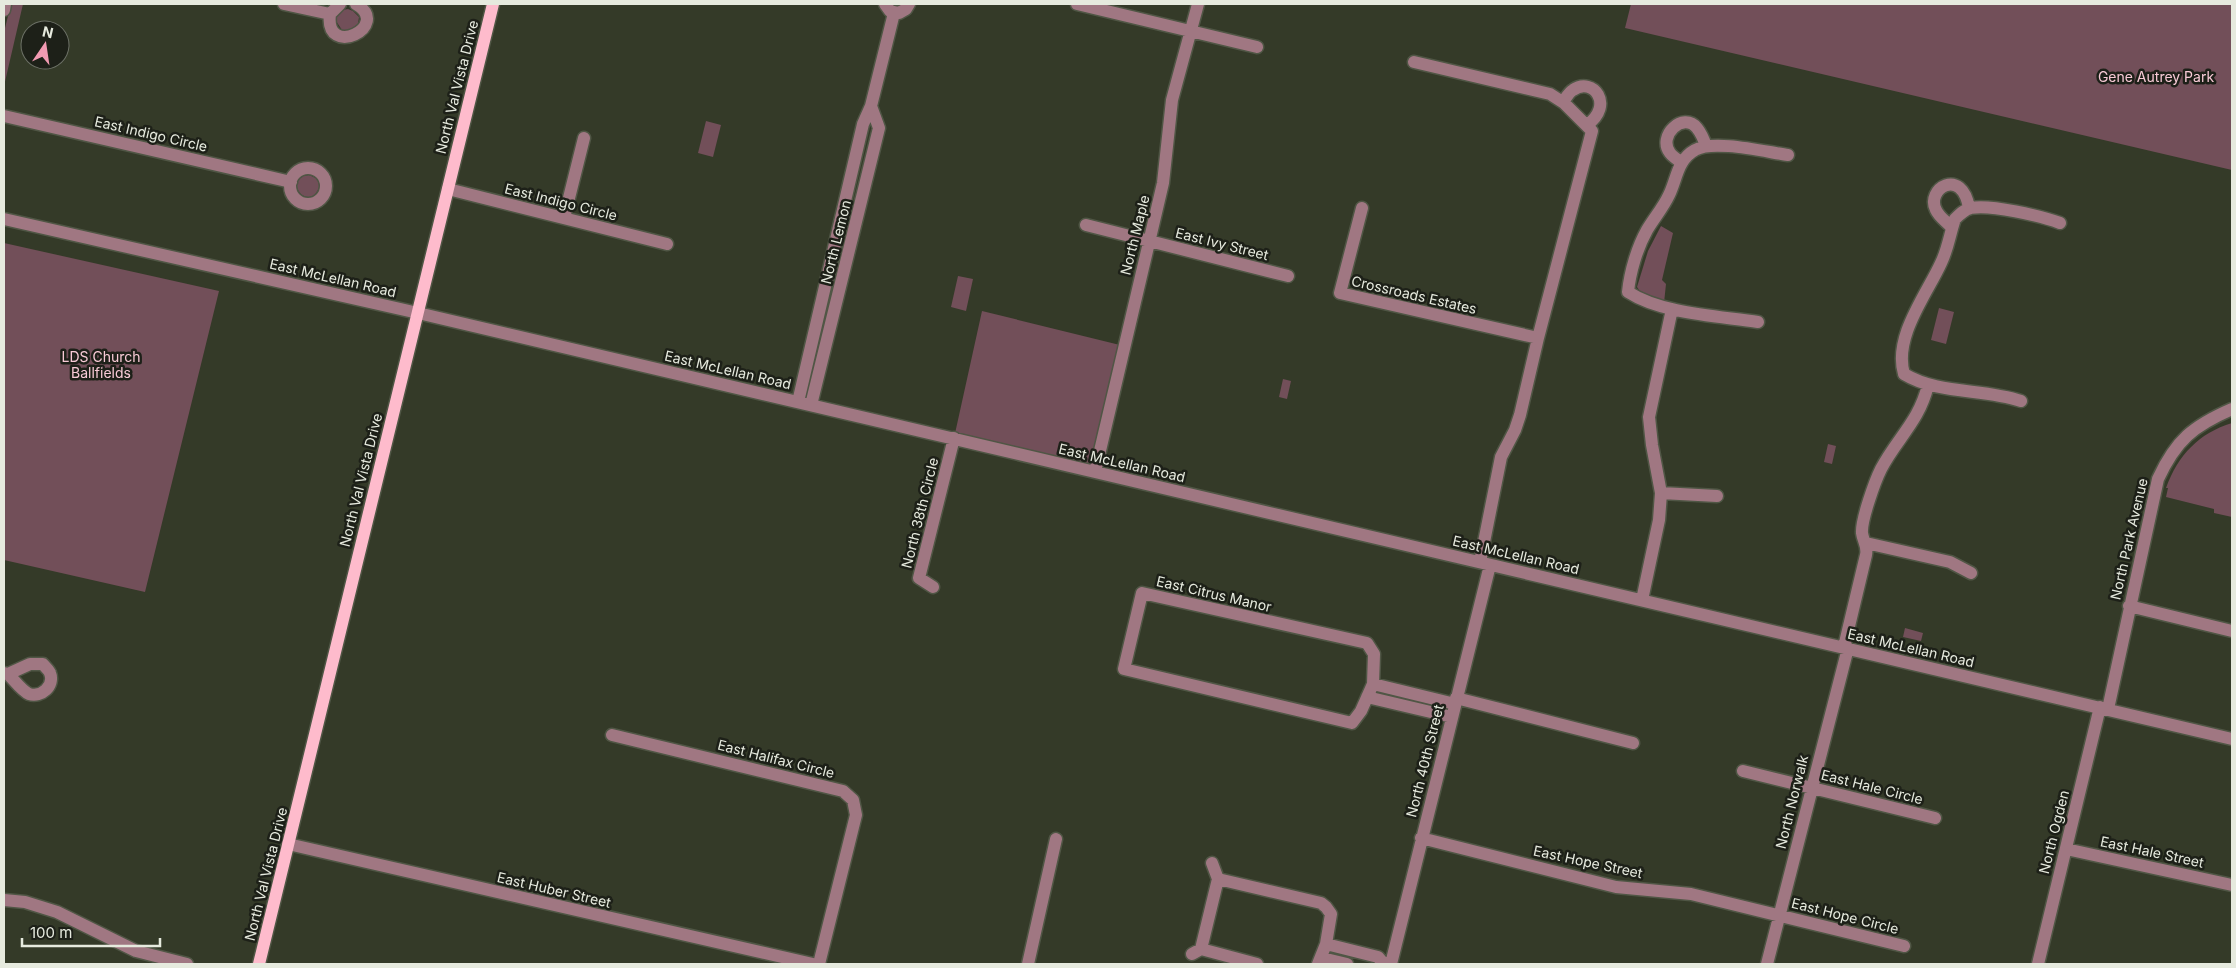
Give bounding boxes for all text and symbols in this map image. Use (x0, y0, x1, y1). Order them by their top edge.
street label: North Val Vista Drive (432, 18, 481, 155)
north arrow (20, 20, 70, 70)
text: N (41, 22, 55, 41)
park label: Gene Autrey Park (2098, 68, 2214, 85)
street label: East Indigo Circle (93, 112, 209, 155)
street label: East Indigo Circle (503, 179, 619, 224)
street label: North Maple (1116, 193, 1153, 277)
street label: North Lemon (817, 198, 854, 286)
street label: East Ivy Street (1174, 224, 1271, 263)
street label: East McLellan Road (268, 255, 398, 300)
street label: Crossroads Estates (1350, 272, 1478, 317)
street label: East McLellan Road (663, 347, 793, 392)
park label: LDS Church Ballfields (61, 348, 141, 381)
street label: North Val Vista Drive (336, 411, 385, 548)
street label: East McLellan Road (1057, 440, 1187, 485)
street label: North 38th Circle (898, 456, 941, 570)
street label: North Park Avenue (2106, 476, 2151, 601)
street label: East McLellan Road (1451, 532, 1581, 577)
street label: East Citrus Manor (1155, 572, 1273, 615)
street label: East McLellan Road (1846, 625, 1976, 670)
street label: North 40th Street (1402, 702, 1447, 819)
street label: East Halifax Circle (716, 736, 836, 781)
street label: North Norwalk (1772, 753, 1811, 850)
street label: East Hale Circle (1820, 766, 1925, 807)
street label: North Ogden (2035, 788, 2072, 875)
street label: North Val Vista Drive (241, 805, 290, 942)
street label: East Hale Street (2099, 832, 2206, 871)
street label: East Hope Street (1532, 842, 1645, 881)
street label: East Huber Street (496, 868, 613, 911)
street label: East Hope Circle (1790, 894, 1900, 937)
scale bar (22, 916, 160, 948)
text: 100 m (30, 923, 72, 942)

